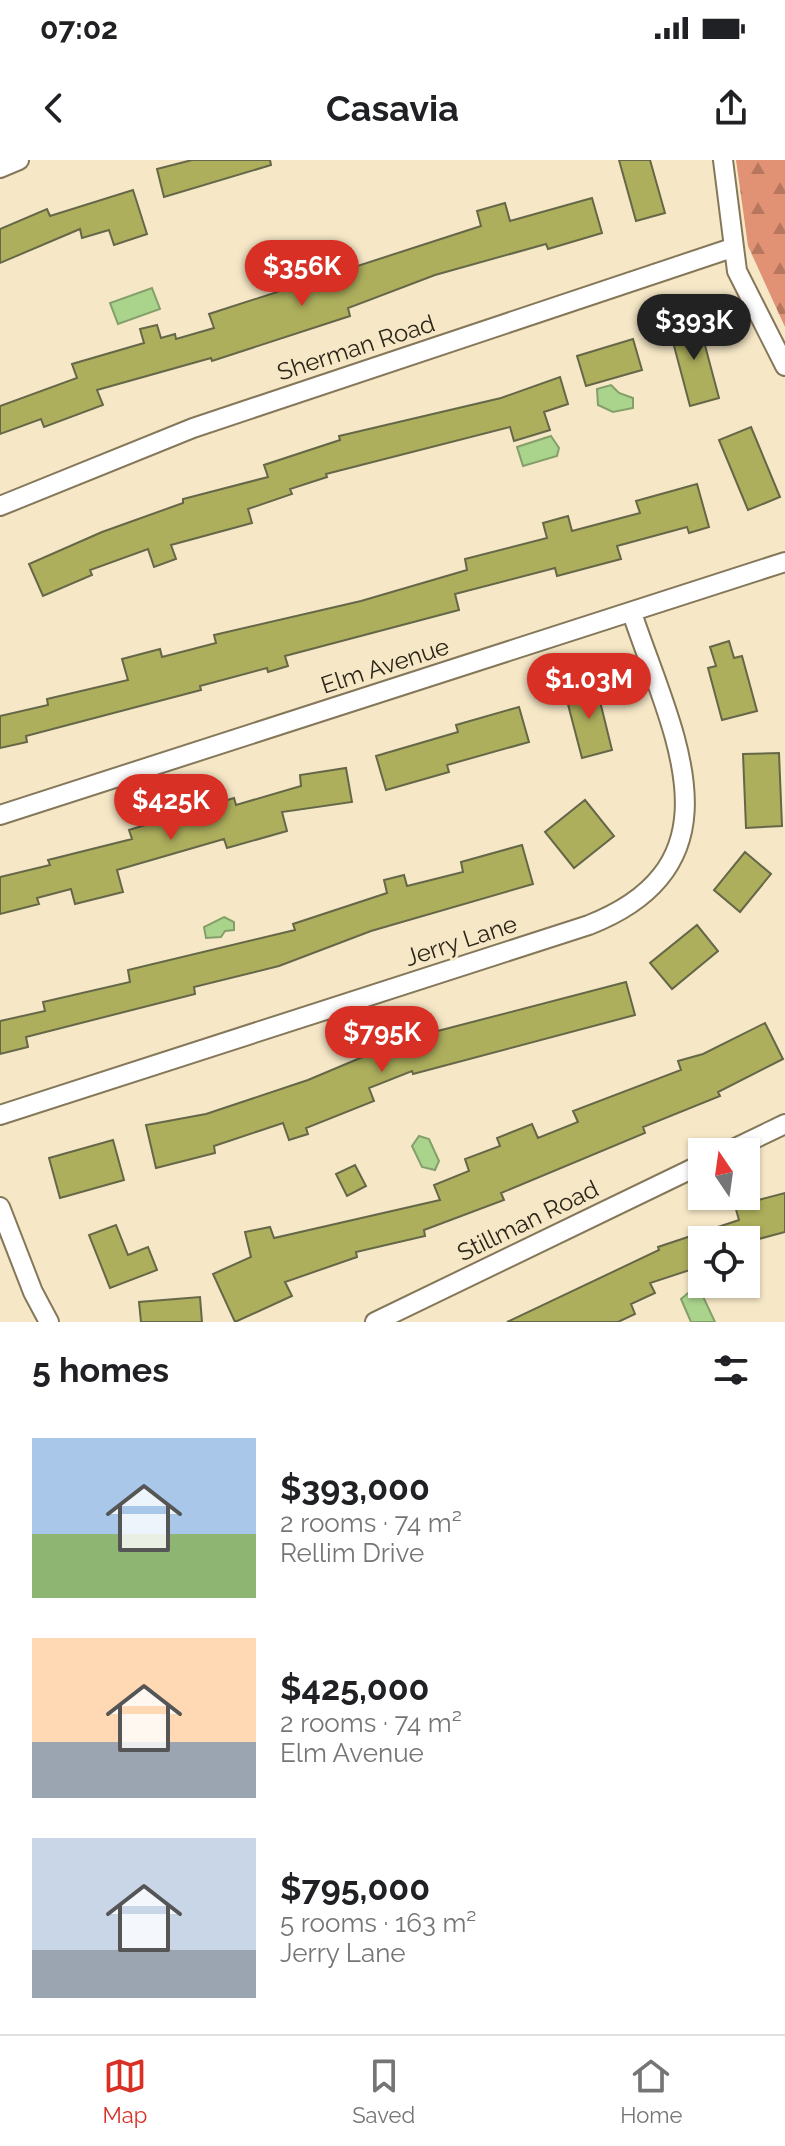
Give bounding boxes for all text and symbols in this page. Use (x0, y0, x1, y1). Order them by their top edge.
text: 07:02 (40, 11, 118, 46)
icon: back (32, 86, 76, 130)
icon: share (709, 86, 753, 130)
text: Casavia (326, 87, 459, 129)
pin: $356K (246, 240, 358, 308)
text: $356K (263, 251, 341, 281)
pin: $393K (638, 294, 750, 362)
text: $393K (655, 305, 733, 335)
street label: Sherman Road (273, 308, 438, 387)
street label: Elm Avenue (317, 631, 452, 700)
pin: $1.03M (524, 653, 654, 721)
text: $1.03M (545, 664, 633, 694)
pin: $425K (115, 774, 227, 842)
text: $425K (132, 785, 210, 815)
street label: Jerry Lane (401, 909, 520, 972)
pin: $795K (326, 1006, 438, 1074)
text: $795K (343, 1017, 421, 1047)
north arrow (688, 1138, 760, 1210)
map controls (688, 1138, 760, 1298)
street label: Stillman Road (452, 1174, 603, 1267)
button: locate (688, 1226, 760, 1298)
icon: filters (709, 1348, 753, 1392)
text: 5 homes (32, 1350, 169, 1390)
text: $393,000 (280, 1468, 430, 1508)
icon: home (96, 1470, 192, 1566)
text: 2 rooms · 74 m² (280, 1508, 462, 1538)
text: Rellim Drive (280, 1538, 424, 1568)
text: $425,000 (280, 1668, 430, 1708)
icon: home (96, 1670, 192, 1766)
text: 2 rooms · 74 m² (280, 1708, 462, 1738)
text: Elm Avenue (280, 1738, 424, 1768)
text: $795,000 (280, 1868, 430, 1908)
icon: home (96, 1870, 192, 1966)
text: 5 rooms · 163 m² (280, 1908, 476, 1938)
text: Jerry Lane (280, 1938, 406, 1968)
tab: Map (103, 2054, 147, 2128)
tab: Saved (352, 2054, 415, 2128)
tab: Home (620, 2054, 682, 2128)

